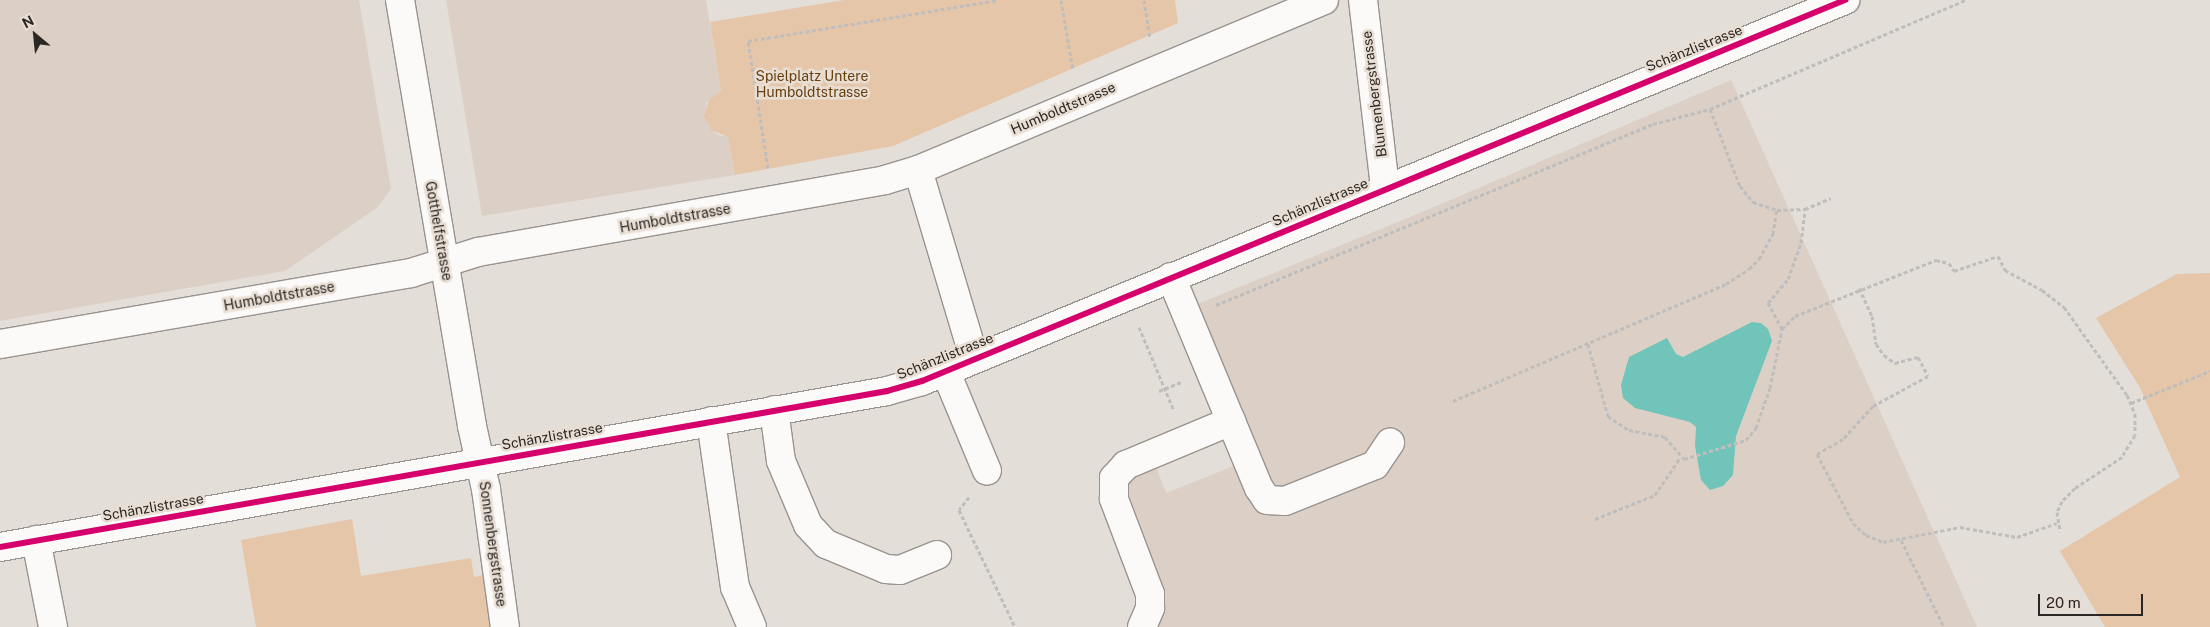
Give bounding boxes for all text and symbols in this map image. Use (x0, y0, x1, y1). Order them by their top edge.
north arrow (10, 10, 60, 60)
text: N (19, 12, 37, 31)
street label: Schänzlistrasse (1643, 21, 1745, 75)
street label: Blumenbergstrasse (1358, 30, 1390, 158)
park label: Spielplatz Untere Humboldtstrasse (756, 68, 868, 100)
street label: Humboldtstrasse (1008, 78, 1118, 138)
street label: Schänzlistrasse (1270, 174, 1370, 230)
street label: Gotthelfstrasse (422, 180, 456, 282)
street label: Humboldtstrasse (618, 200, 732, 236)
street label: Humboldtstrasse (222, 278, 336, 314)
street label: Schänzlistrasse (894, 329, 996, 383)
street label: Schänzlistrasse (500, 419, 604, 453)
street label: Sonnenbergstrasse (476, 480, 510, 608)
street label: Schänzlistrasse (101, 490, 205, 524)
scale bar (2040, 584, 2145, 616)
text: 20 m (2046, 594, 2081, 611)

